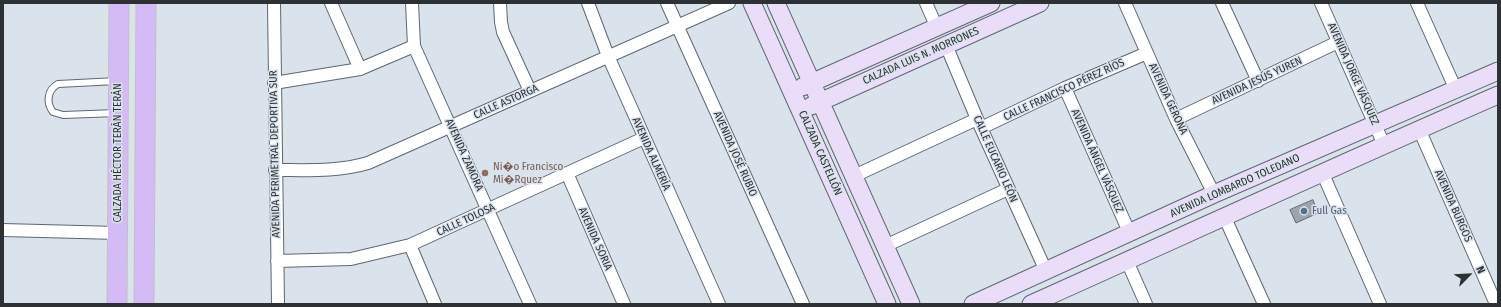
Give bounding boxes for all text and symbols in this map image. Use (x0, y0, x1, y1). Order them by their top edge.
street label: AVENIDA JORGE VÁSQUEZ (1324, 21, 1382, 127)
street label: CALZADA LUIS N. MORRONES (861, 24, 981, 88)
street label: AVENIDA JESÚS YUREN (1210, 54, 1304, 108)
street label: CALLE FRANCISCO PÉREZ RÍOS (1001, 56, 1127, 124)
street label: AVENIDA GERONA (1146, 61, 1190, 137)
street label: AVENIDA PERIMETRAL DEPORTIVA SUR (267, 70, 283, 238)
street label: CALLE ASTORGA (472, 82, 540, 122)
street label: CALZADA HÉCTOR TERÁN TERÁN (111, 83, 125, 223)
street label: AVENIDA ÁNGEL VÁSQUEZ (1068, 107, 1126, 215)
street label: CALZADA CASTELLÓN (795, 108, 845, 198)
street label: AVENIDA JOSÉ RUBIO (710, 109, 760, 199)
street label: CALLE EUCARIO LEÓN (970, 114, 1020, 204)
street label: AVENIDA ALMERÍA (629, 115, 673, 193)
street label: AVENIDA ZAMORA (442, 117, 486, 193)
street label: AVENIDA LOMBARDO TOLEDANO (1168, 151, 1302, 221)
place label: Ni�o Francisco Mi�Rquez (493, 160, 563, 186)
marker: Ni�o Francisco Mi�Rquez (480, 168, 490, 178)
street label: AVENIDA BURGOS (1431, 168, 1475, 244)
street label: CALLE TOLOSA (435, 201, 497, 239)
place label: Full Gas (1312, 204, 1347, 218)
street label: AVENIDA SORIA (575, 205, 615, 273)
marker: Full Gas (1299, 206, 1309, 216)
north arrow (1449, 255, 1489, 295)
text: N (1473, 264, 1488, 276)

